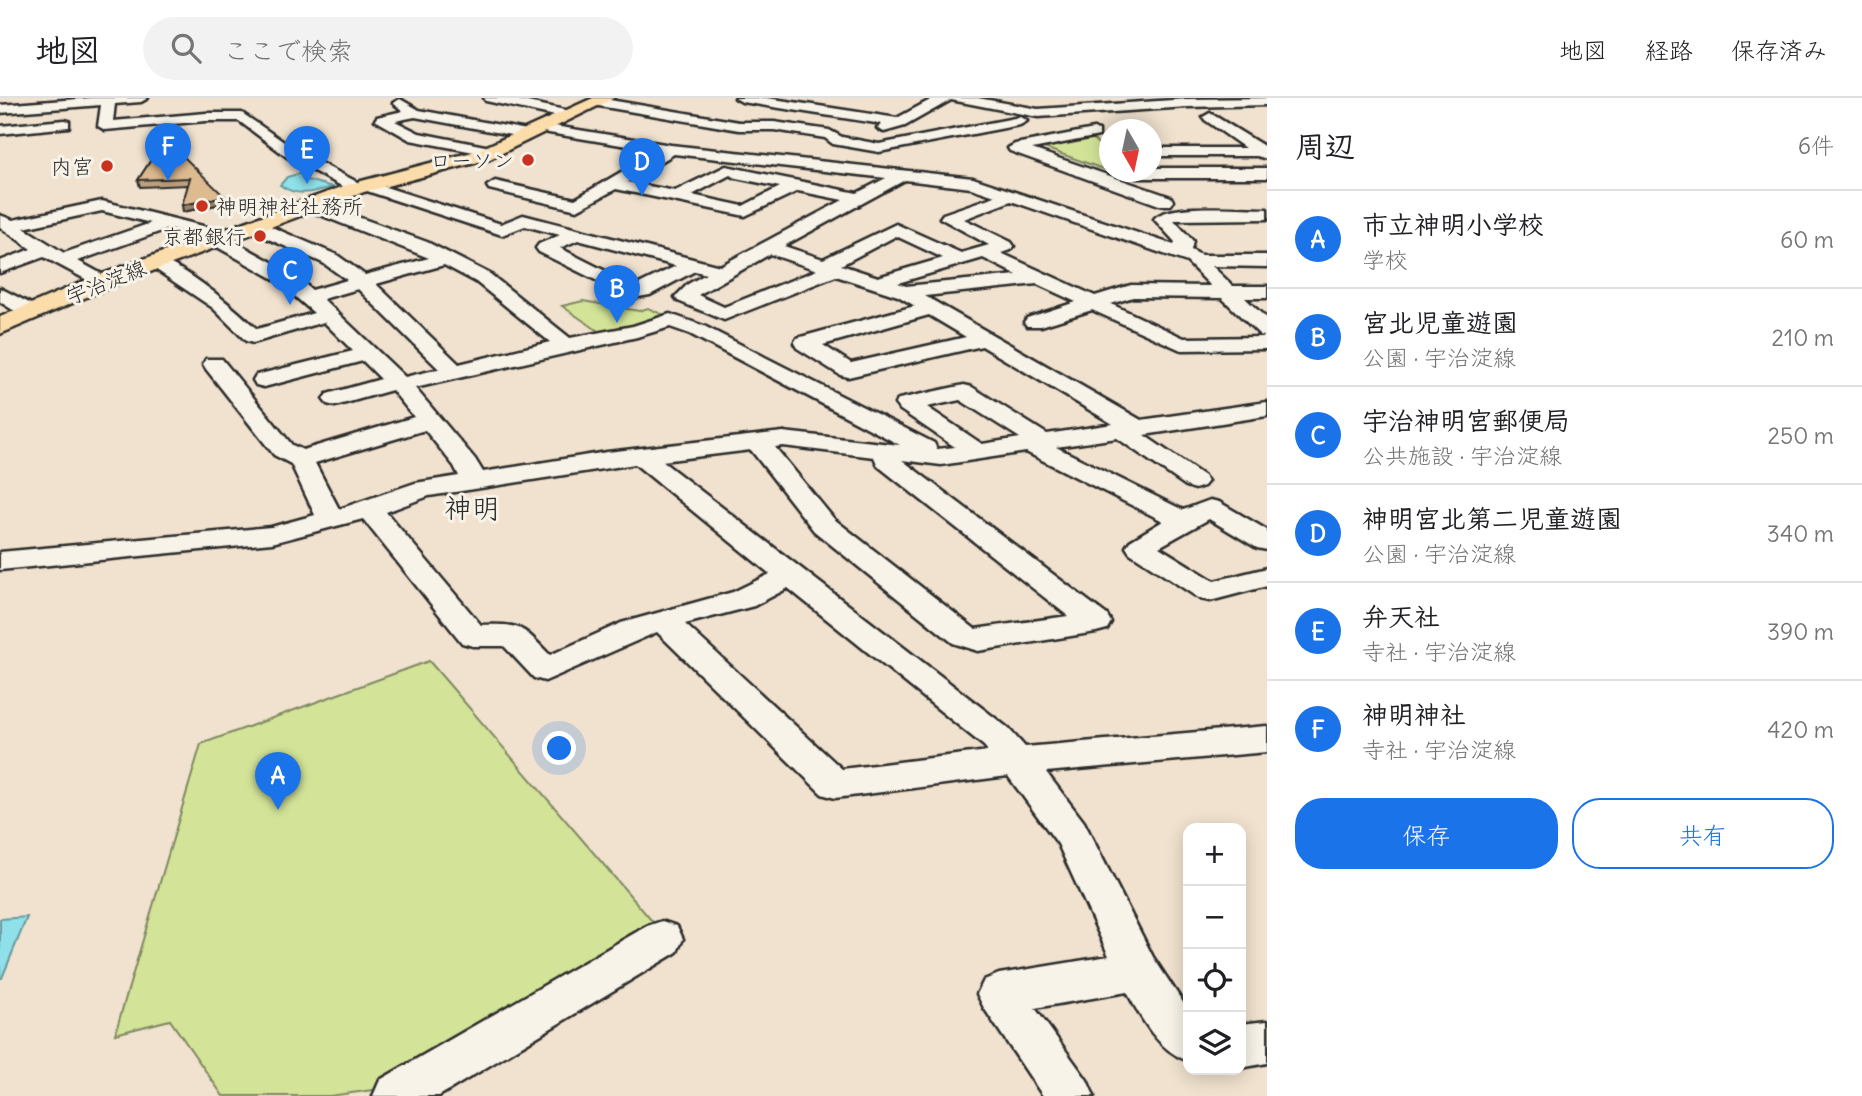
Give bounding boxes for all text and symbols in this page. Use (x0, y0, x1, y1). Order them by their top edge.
search box (143, 17, 633, 80)
text: 地図 (35, 29, 101, 71)
icon: search (167, 29, 205, 67)
text: ここで検索 (223, 34, 353, 67)
text: 地図 (1559, 35, 1607, 65)
text: 経路 (1645, 35, 1693, 65)
text: 保存済み (1731, 35, 1827, 65)
north arrow (1099, 119, 1162, 182)
pin: F (145, 123, 191, 181)
pin: E (284, 126, 330, 184)
text: 周辺 (1295, 127, 1355, 165)
text: 6件 (1798, 131, 1834, 160)
pin: D (619, 138, 665, 196)
place label: ローソン (430, 147, 514, 174)
marker: ローソン (520, 152, 536, 168)
place label: 内宮 (51, 153, 93, 180)
marker: 内宮 (99, 158, 115, 174)
place label: 神明神社社務所 (216, 193, 363, 220)
marker: 神明神社社務所 (194, 198, 210, 214)
text: 市立神明小学校 (1362, 208, 1544, 241)
place label: 京都銀行 (162, 223, 246, 250)
text: A (1311, 225, 1325, 254)
text: 60 m (1780, 225, 1834, 254)
marker: 京都銀行 (252, 228, 268, 244)
text: 学校 (1362, 245, 1408, 274)
pin: C (267, 247, 313, 305)
street label: 宇治淀線 (62, 254, 150, 310)
pin: B (594, 265, 640, 323)
text: 宮北児童遊園 (1362, 306, 1518, 339)
text: B (1310, 323, 1326, 352)
text: 210 m (1771, 323, 1834, 352)
text: 公園 · 宇治淀線 (1362, 343, 1516, 372)
text: 宇治神明宮郵便局 (1362, 404, 1570, 437)
text: C (1310, 421, 1326, 450)
text: 250 m (1767, 421, 1834, 450)
text: 公共施設 · 宇治淀線 (1362, 441, 1562, 470)
district label: 神明 (444, 490, 500, 526)
text: 神明宮北第二児童遊園 (1362, 502, 1622, 535)
text: D (1310, 519, 1326, 548)
text: 340 m (1767, 519, 1834, 548)
text: 公園 · 宇治淀線 (1362, 539, 1516, 568)
text: 弁天社 (1362, 600, 1440, 633)
text: E (1311, 617, 1325, 646)
text: 390 m (1767, 617, 1834, 646)
text: 寺社 · 宇治淀線 (1362, 637, 1516, 666)
text: 神明神社 (1362, 698, 1466, 731)
text: F (1311, 715, 1325, 744)
text: 420 m (1767, 715, 1834, 744)
your location (542, 731, 576, 765)
text: 寺社 · 宇治淀線 (1362, 735, 1516, 764)
pin: A (255, 752, 301, 810)
button: 保存 (1295, 798, 1558, 869)
button: 共有 (1572, 798, 1834, 869)
map controls (1183, 823, 1246, 1075)
button: + (1183, 823, 1246, 886)
button: − (1183, 886, 1246, 949)
button: locate (1183, 949, 1246, 1012)
button: layers (1183, 1012, 1246, 1075)

